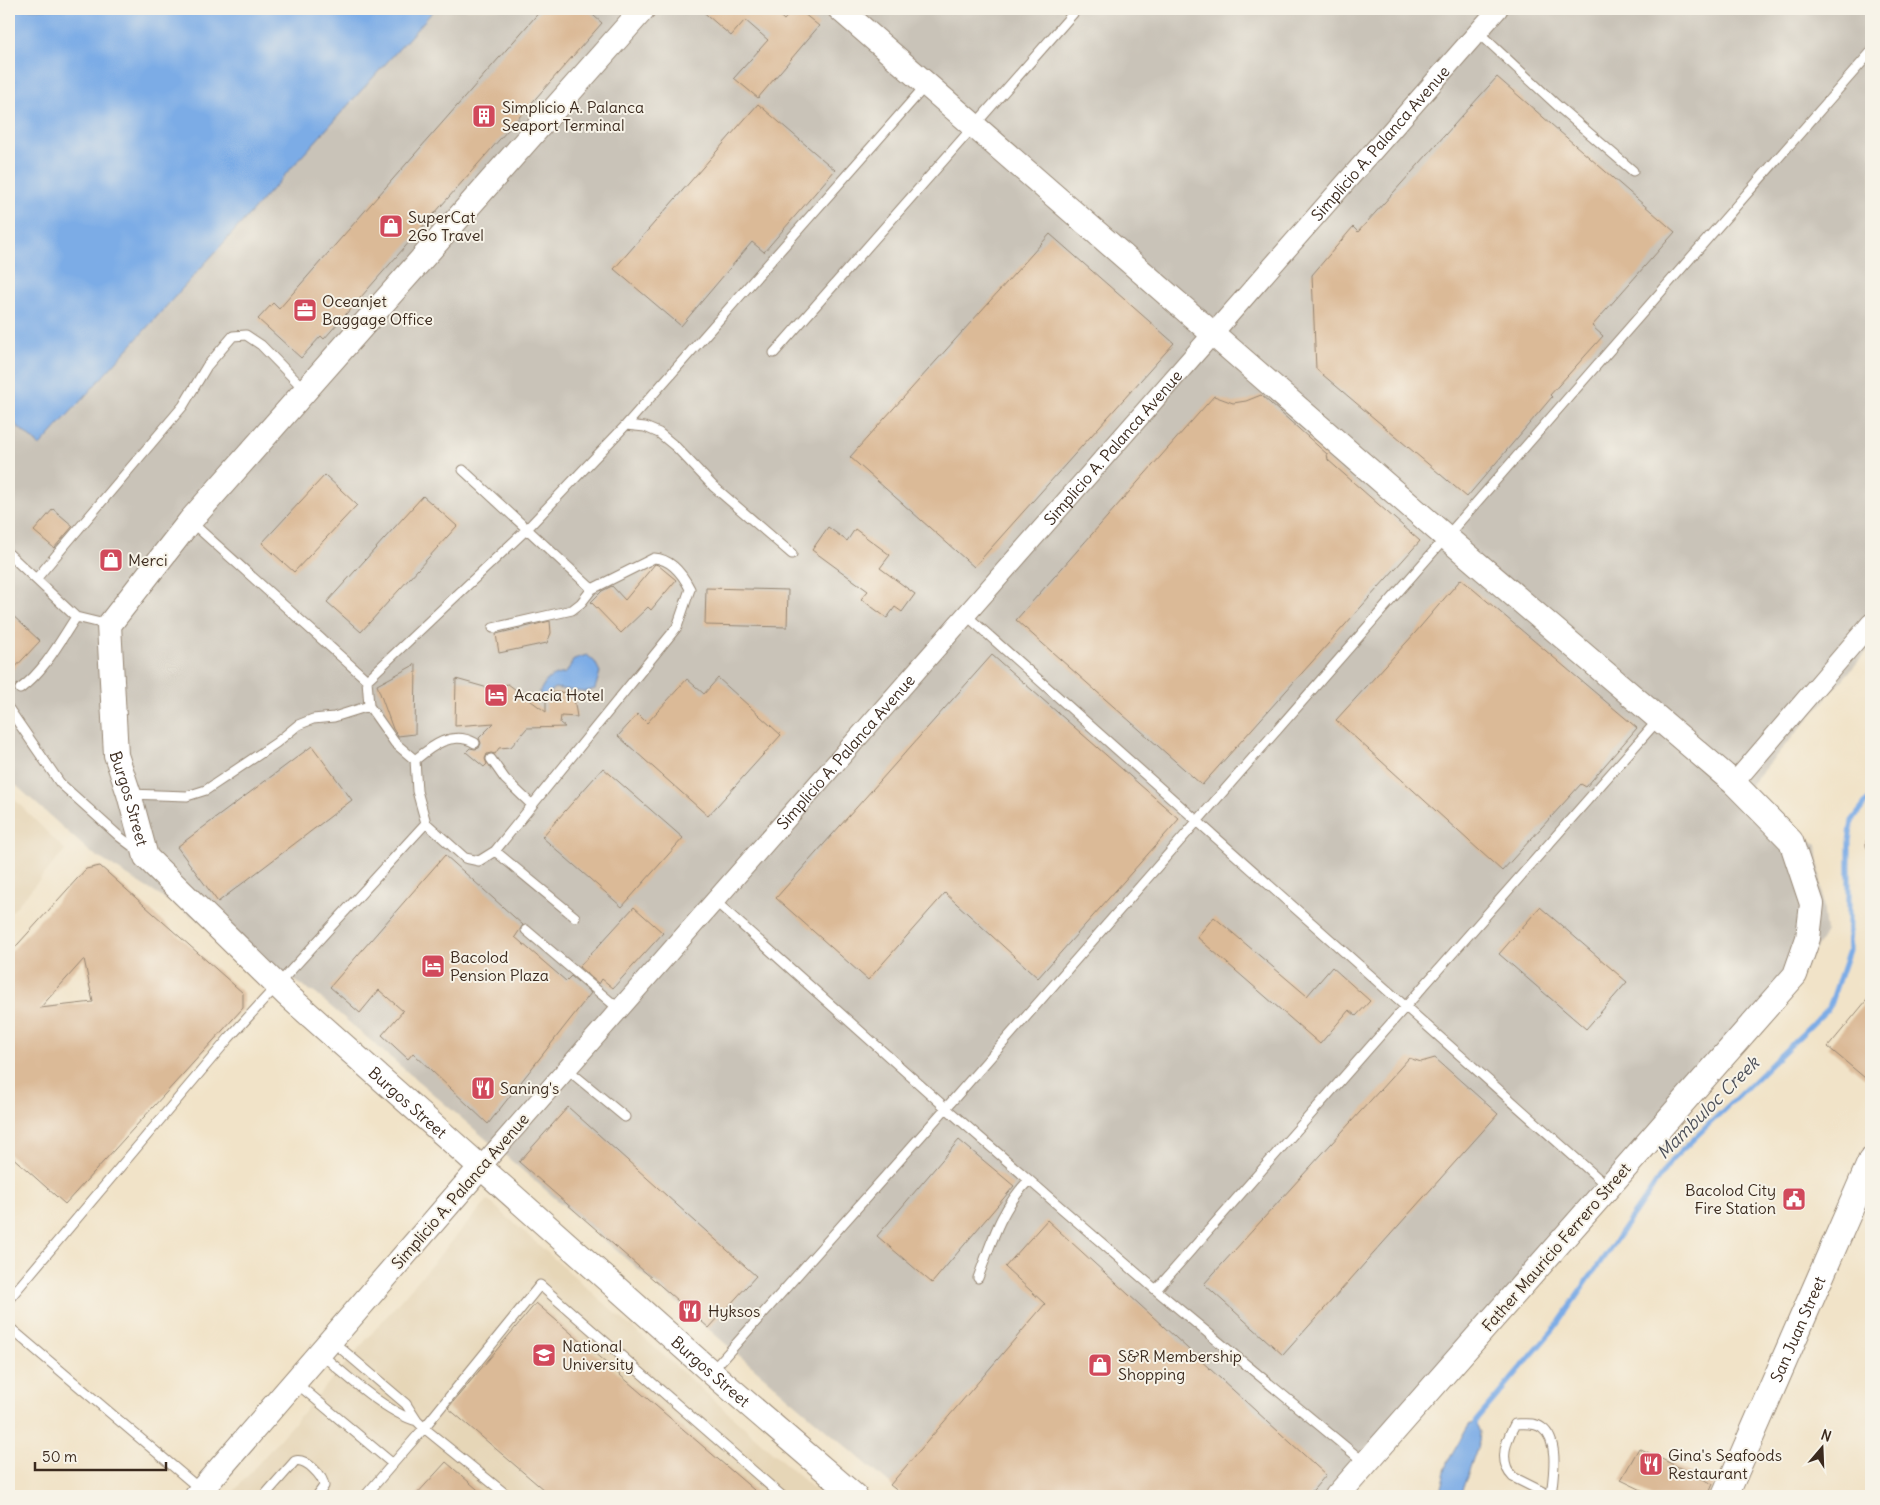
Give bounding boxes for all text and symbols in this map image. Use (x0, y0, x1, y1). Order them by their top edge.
street label: Simplicio A. Palanca Avenue (1307, 62, 1454, 225)
place label: Simplicio A. Palanca Seaport Terminal (502, 97, 644, 135)
building icon: Simplicio A. Palanca Seaport Terminal (471, 103, 497, 129)
place label: SuperCat 2Go Travel (408, 207, 484, 245)
shop icon: SuperCat 2Go Travel (378, 213, 404, 239)
place label: Oceanjet Baggage Office (322, 291, 433, 329)
office icon: Oceanjet Baggage Office (292, 297, 318, 323)
street label: Simplicio A. Palanca Avenue (1039, 366, 1186, 529)
shop icon: Merci (98, 547, 124, 573)
place label: Merci (128, 550, 168, 570)
street label: Simplicio A. Palanca Avenue (772, 670, 919, 833)
hotel icon: Acacia Hotel (483, 682, 509, 708)
place label: Acacia Hotel (514, 685, 604, 705)
street label: Burgos Street (105, 748, 153, 849)
place label: Bacolod Pension Plaza (450, 947, 549, 985)
hotel icon: Bacolod Pension Plaza (420, 953, 446, 979)
water label: Mambuloc Creek (1652, 1050, 1765, 1164)
street label: Burgos Street (365, 1062, 452, 1143)
restaurant icon: Saning's (470, 1075, 496, 1101)
place label: Saning's (500, 1078, 559, 1098)
street label: Simplicio A. Palanca Avenue (387, 1109, 533, 1273)
street label: Father Mauricio Ferrero Street (1477, 1158, 1635, 1335)
place label: Bacolod City Fire Station (1685, 1180, 1776, 1218)
public building icon: Bacolod City Fire Station (1781, 1186, 1807, 1212)
street label: San Juan Street (1766, 1273, 1830, 1385)
restaurant icon: Hyksos (677, 1298, 703, 1324)
place label: Hyksos (708, 1301, 760, 1321)
street label: Burgos Street (667, 1332, 755, 1412)
place label: National University (562, 1336, 634, 1374)
school or university icon: National University (531, 1342, 557, 1368)
place label: S&R Membership Shopping (1118, 1346, 1242, 1384)
shop icon: S&R Membership Shopping (1087, 1352, 1113, 1378)
north arrow (1798, 1422, 1848, 1472)
text: N (1819, 1426, 1834, 1446)
scale bar (35, 1440, 166, 1472)
place label: Gina's Seafoods Restaurant (1668, 1445, 1782, 1483)
text: 50 m (42, 1447, 77, 1466)
restaurant icon: Gina's Seafoods Restaurant (1638, 1451, 1664, 1477)

